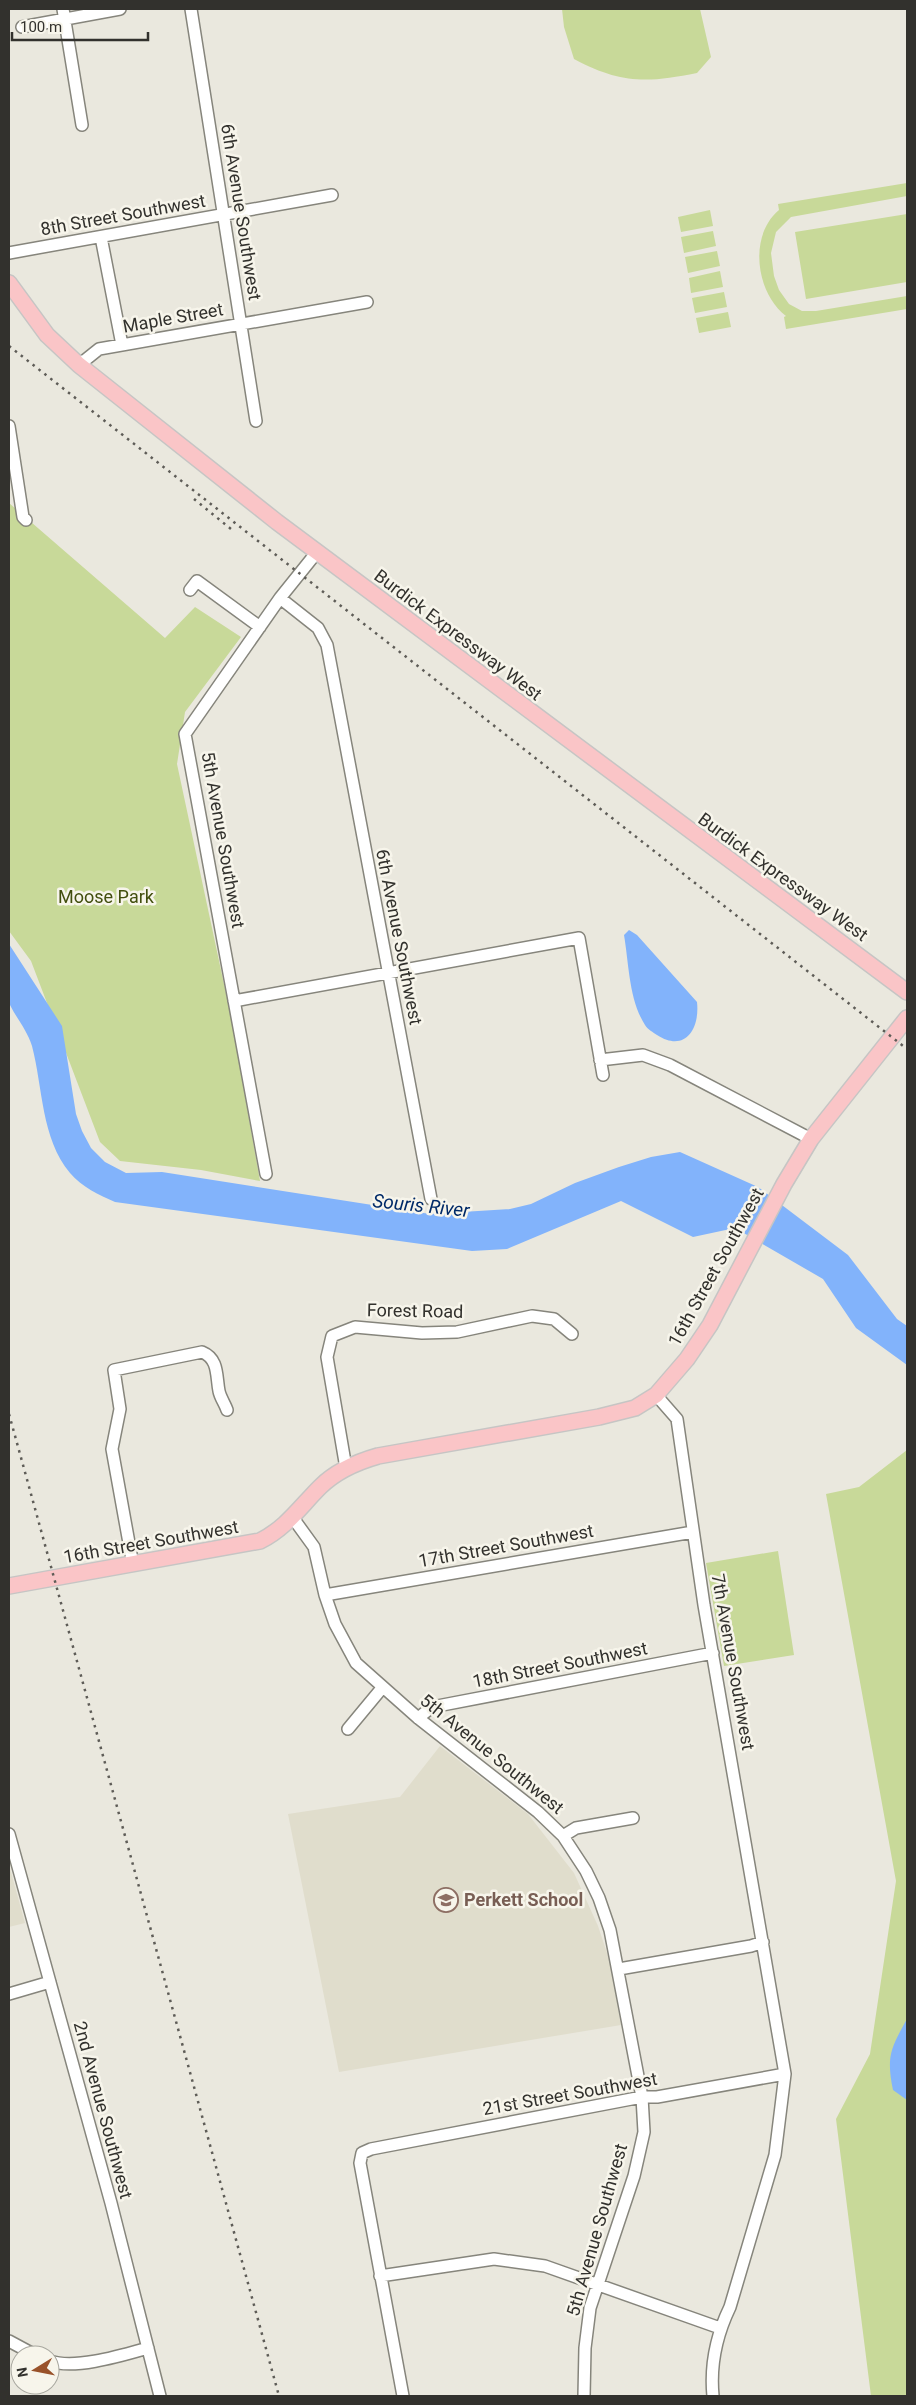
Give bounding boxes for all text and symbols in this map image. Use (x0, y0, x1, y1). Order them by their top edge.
scale bar (12, 10, 149, 42)
text: 100 m (20, 18, 62, 36)
street label: 6th Avenue Southwest (217, 122, 266, 302)
street label: 8th Street Southwest (39, 190, 207, 239)
street label: Maple Street (121, 298, 225, 337)
street label: Burdick Expressway West (370, 565, 546, 705)
street label: 5th Avenue Southwest (198, 750, 249, 930)
street label: Burdick Expressway West (694, 808, 872, 945)
street label: 6th Avenue Southwest (372, 847, 427, 1027)
park label: Moose Park (58, 886, 155, 907)
street label: 16th Street Southwest (663, 1184, 768, 1349)
water label: Souris River (371, 1189, 471, 1222)
street label: Forest Road (367, 1299, 463, 1322)
street label: 16th Street Southwest (62, 1516, 240, 1567)
street label: 17th Street Southwest (417, 1520, 595, 1571)
street label: 7th Avenue Southwest (708, 1572, 759, 1752)
street label: 18th Street Southwest (471, 1637, 649, 1692)
street label: 5th Avenue Southwest (416, 1689, 568, 1818)
school or university icon: Perkett School (433, 1887, 459, 1913)
place label: Perkett School (464, 1889, 583, 1910)
street label: 2nd Avenue Southwest (70, 2019, 137, 2201)
street label: 21st Street Southwest (481, 2068, 659, 2119)
street label: 5th Avenue Southwest (562, 2141, 631, 2319)
north arrow (10, 2345, 60, 2395)
text: N (13, 2366, 31, 2379)

